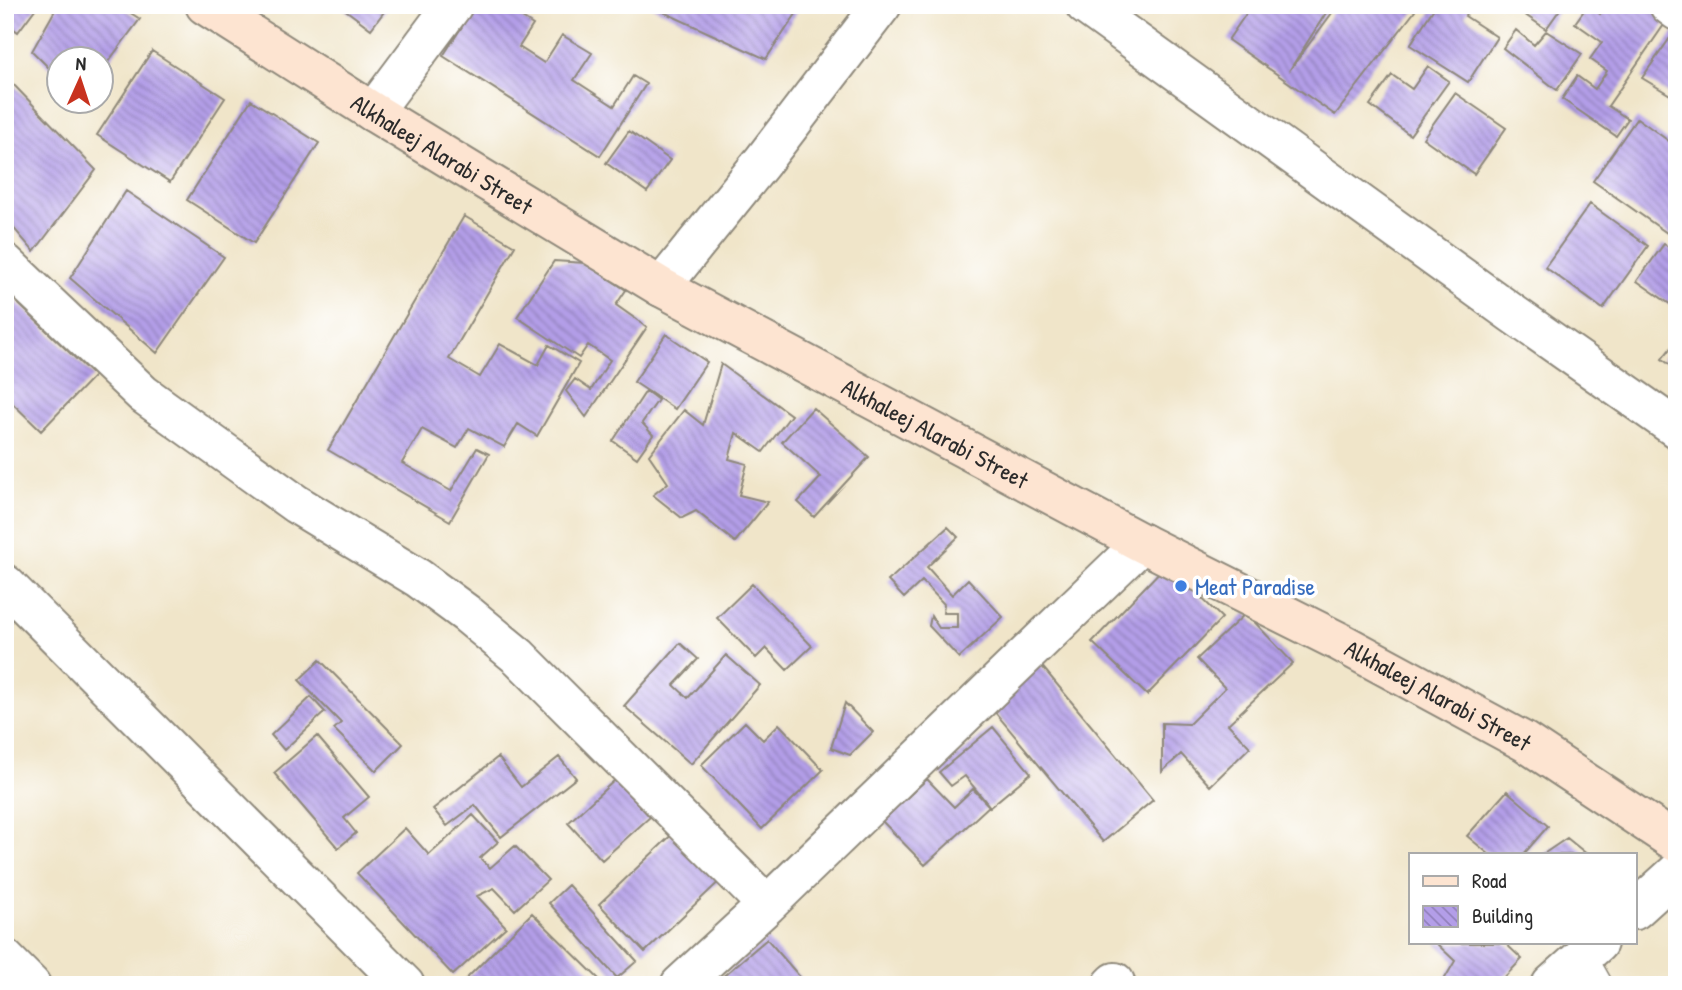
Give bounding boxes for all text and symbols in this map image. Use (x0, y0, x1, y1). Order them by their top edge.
north arrow (46, 46, 116, 116)
text: N (75, 50, 87, 76)
street label: Alkhaleej Alarabi Street (345, 86, 540, 222)
street label: Alkhaleej Alarabi Street (836, 370, 1035, 496)
place label: Meat Paradise (1195, 570, 1316, 602)
marker: Meat Paradise (1173, 578, 1189, 594)
street label: Alkhaleej Alarabi Street (1339, 632, 1539, 758)
legend (1409, 853, 1636, 944)
text: Road (1472, 866, 1506, 895)
text: Building (1472, 901, 1533, 930)

